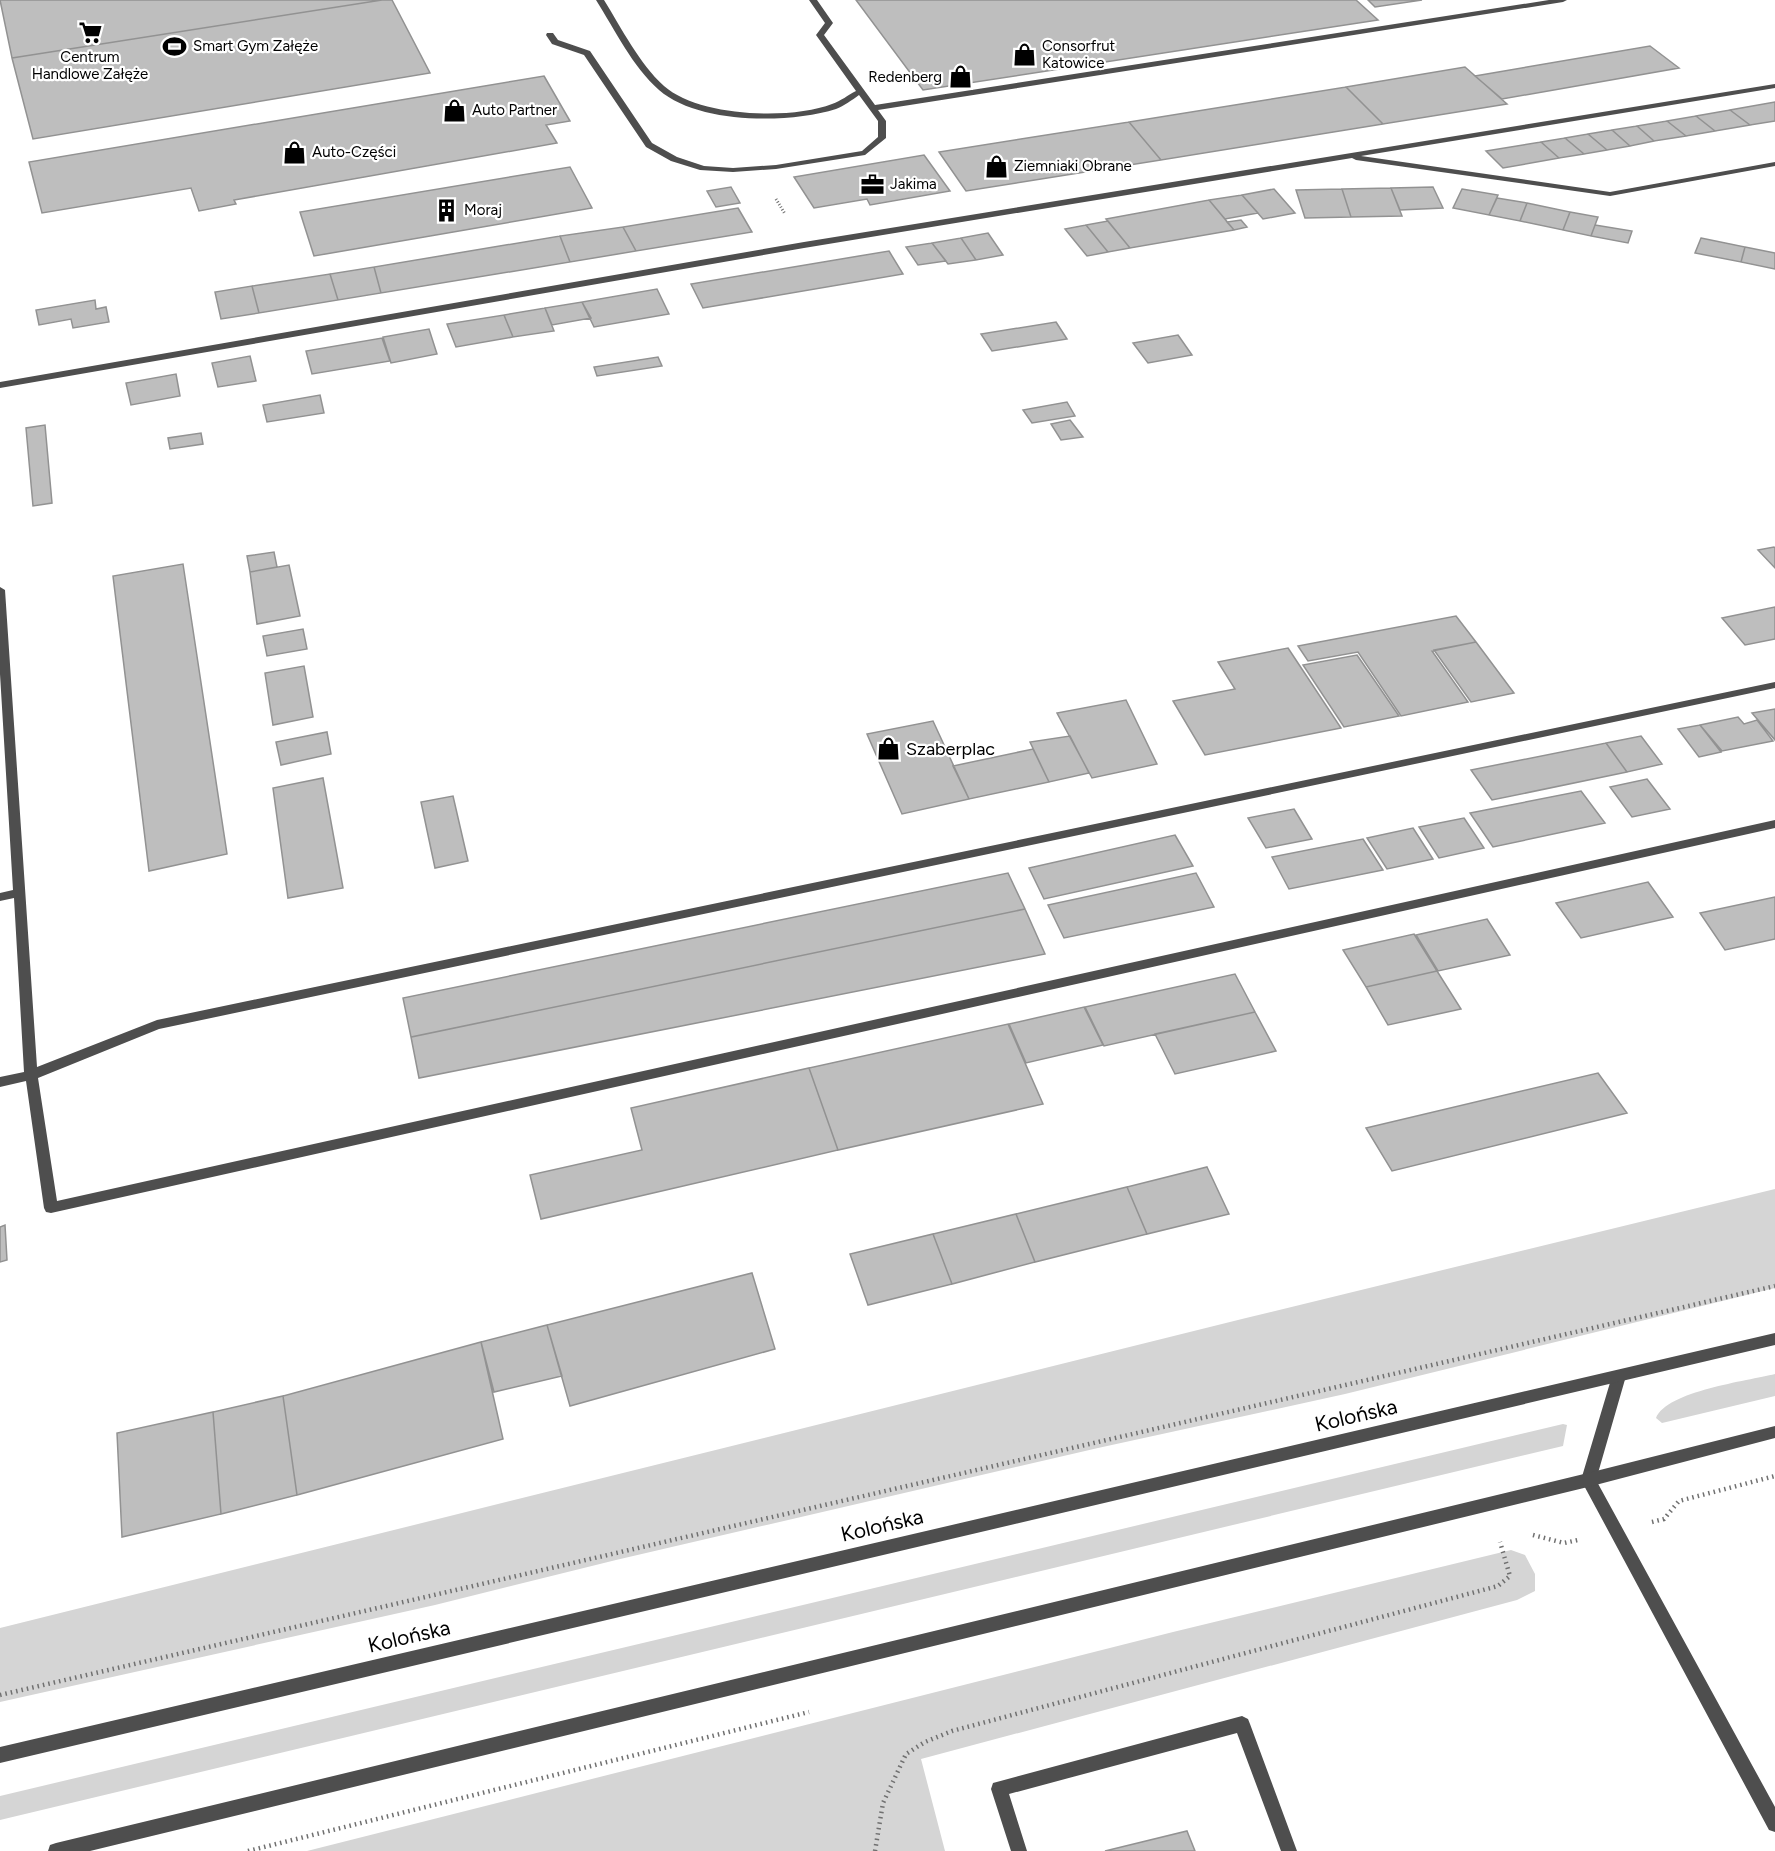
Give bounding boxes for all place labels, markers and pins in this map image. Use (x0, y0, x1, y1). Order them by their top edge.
supermarket icon: Centrum Handlowe Załęże (77, 20, 103, 46)
sports icon: Smart Gym Załęże (162, 33, 188, 59)
place label: Smart Gym Załęże (193, 37, 318, 55)
place label: Consorfrut Katowice (1042, 37, 1116, 72)
shop icon: Consorfrut Katowice (1011, 42, 1037, 68)
place label: Centrum Handlowe Załęże (32, 48, 148, 83)
shop icon: Redenberg (947, 64, 973, 90)
place label: Redenberg (868, 68, 942, 86)
shop icon: Auto Partner (441, 97, 467, 123)
place label: Auto Partner (472, 101, 557, 119)
shop icon: Auto-Części (281, 139, 307, 165)
place label: Auto-Części (312, 143, 396, 161)
shop icon: Ziemniaki Obrane (983, 153, 1009, 179)
place label: Ziemniaki Obrane (1014, 157, 1132, 175)
office icon: Jakima (859, 171, 885, 197)
place label: Jakima (890, 175, 937, 193)
building icon: Moraj (433, 197, 459, 223)
place label: Moraj (464, 201, 502, 219)
shop icon: Szaberplac (875, 736, 901, 762)
place label: Szaberplac (906, 738, 995, 760)

